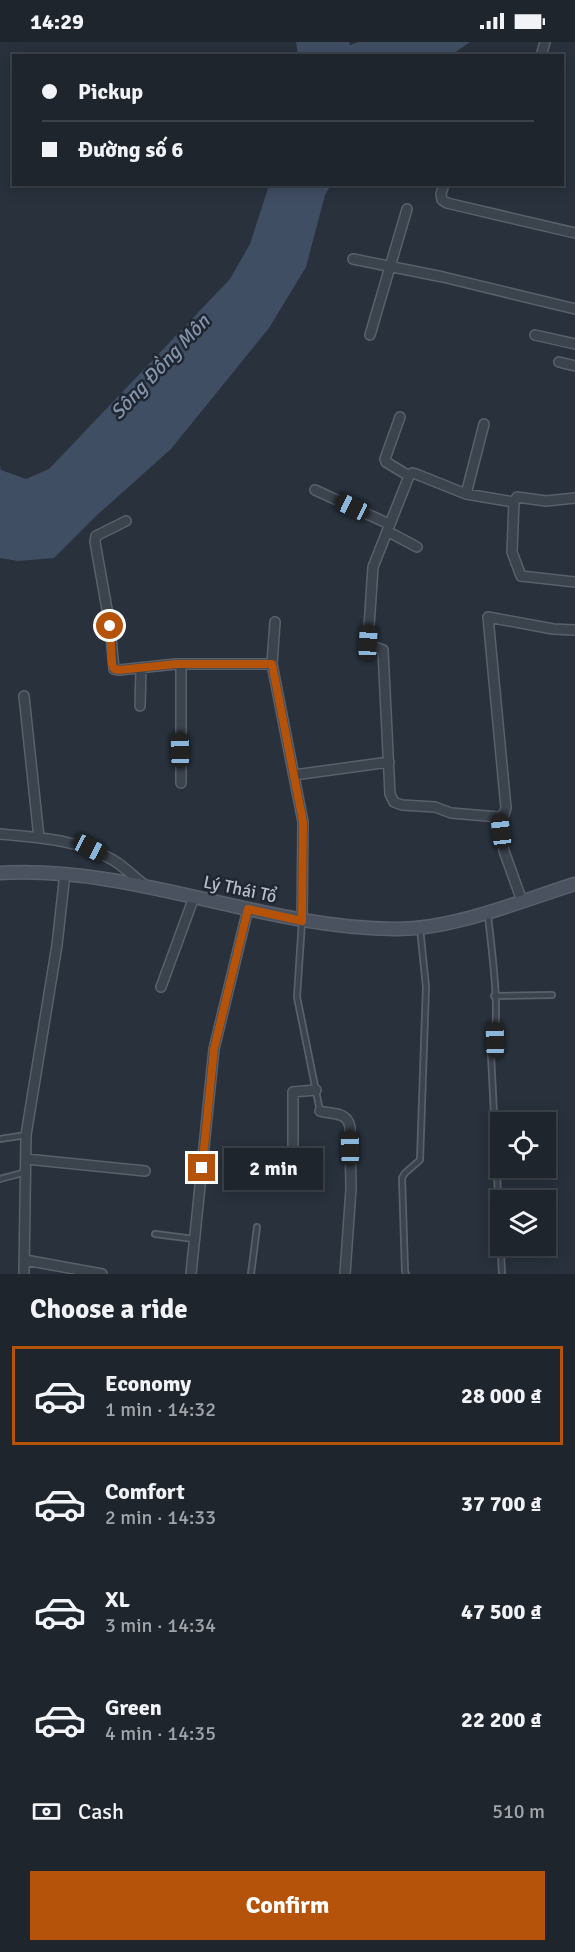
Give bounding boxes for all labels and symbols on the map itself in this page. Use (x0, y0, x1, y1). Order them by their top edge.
water label: Sông Đồng Môn (105, 309, 216, 425)
car (332, 491, 372, 523)
route start (96, 612, 123, 639)
car (358, 624, 378, 660)
car (171, 732, 189, 768)
car (490, 812, 512, 850)
car (70, 832, 110, 864)
street label: Lý Thái Tổ (201, 871, 279, 907)
car (486, 1022, 504, 1058)
car (341, 1130, 359, 1166)
callout: 2 min (223, 1147, 322, 1189)
route end (188, 1154, 215, 1181)

